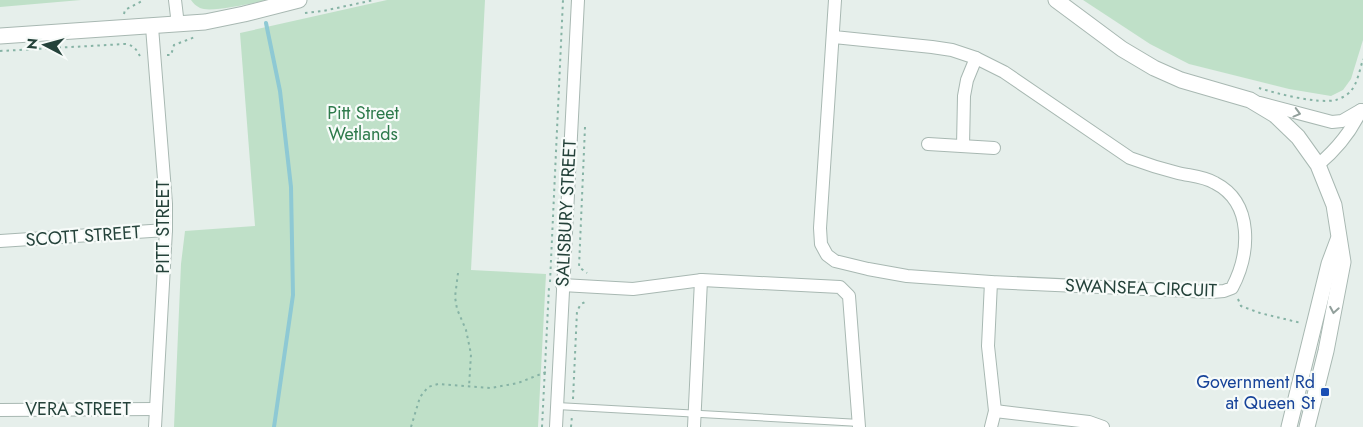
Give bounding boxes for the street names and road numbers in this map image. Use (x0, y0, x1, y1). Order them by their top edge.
street label: SALISBURY STREET (549, 138, 583, 287)
street label: PITT STREET (150, 180, 176, 274)
street label: SCOTT STREET (25, 219, 142, 253)
street label: SWANSEA CIRCUIT (1065, 272, 1218, 304)
street label: VERA STREET (25, 396, 131, 422)

